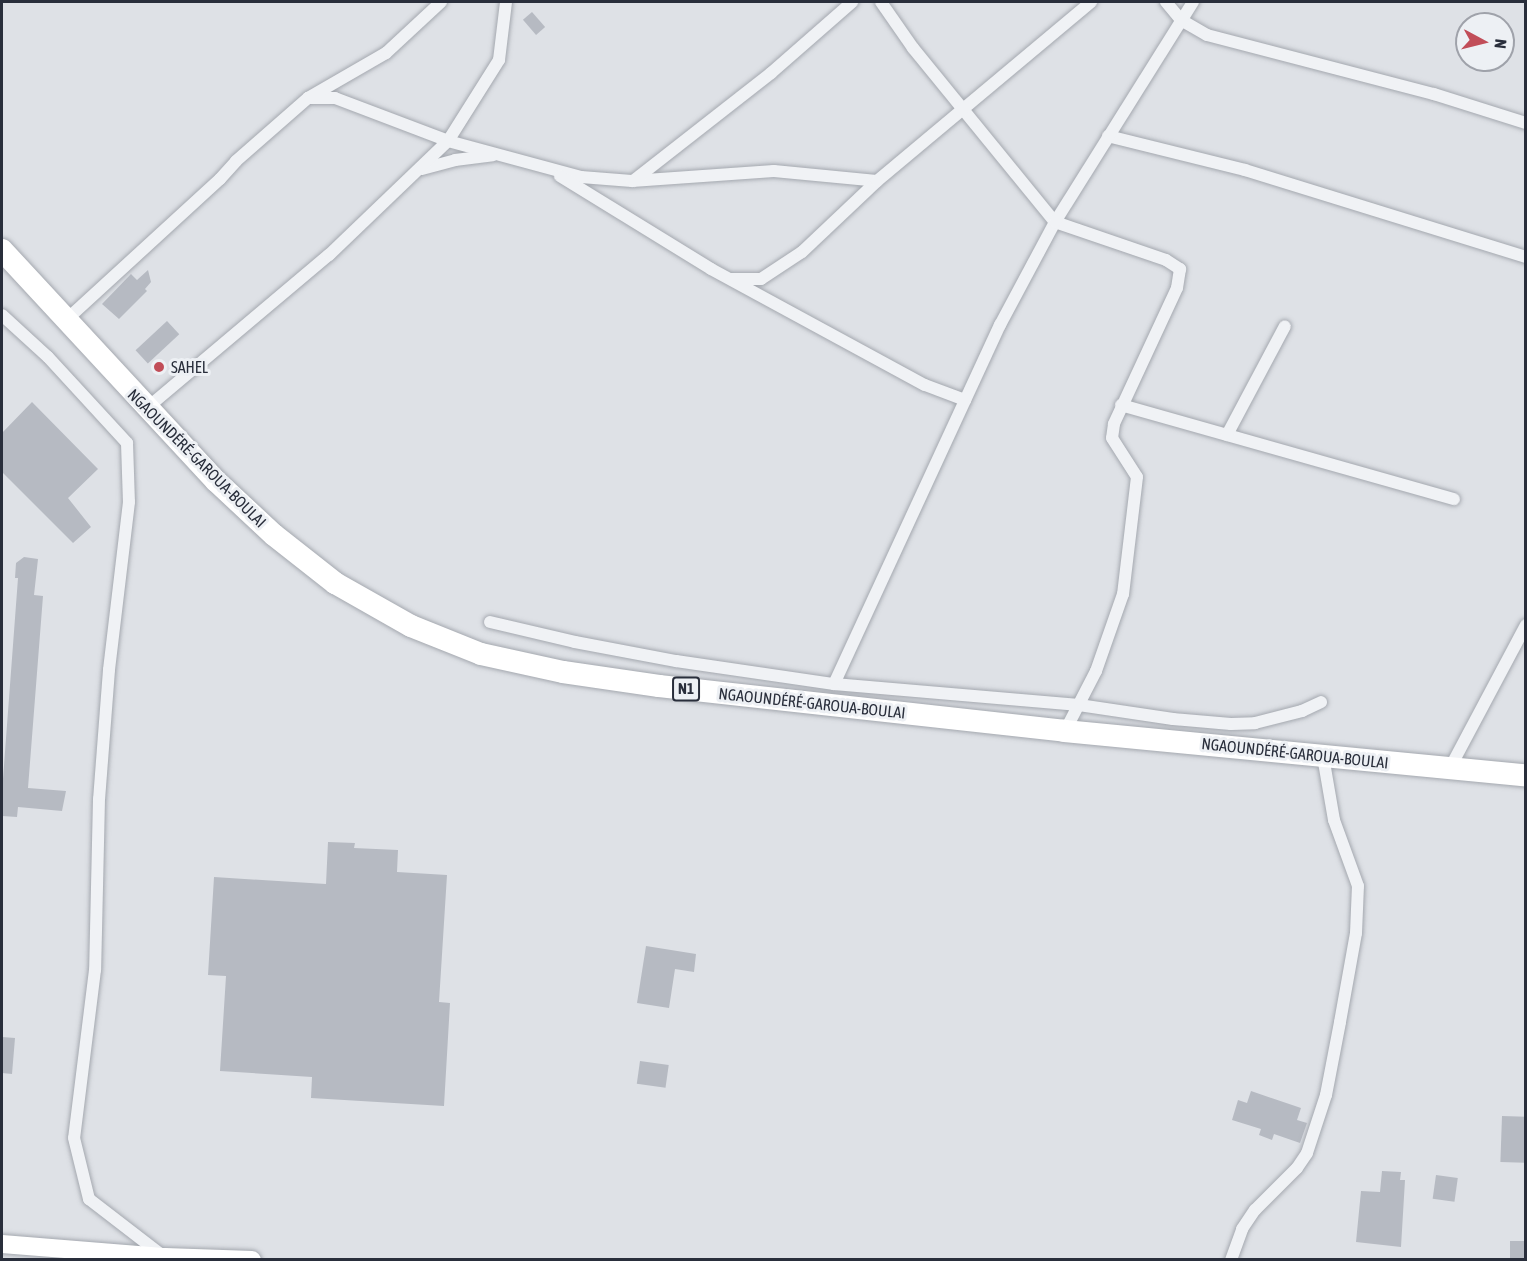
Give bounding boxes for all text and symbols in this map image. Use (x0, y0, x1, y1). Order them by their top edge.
north arrow (1455, 12, 1515, 72)
text: N (1491, 38, 1510, 50)
place label: SAHEL (171, 357, 208, 377)
marker: SAHEL (152, 360, 166, 374)
street label: NGAOUNDÉRÉ-GAROUA-BOULAI (124, 385, 270, 531)
road number: N1 (671, 677, 701, 701)
street label: NGAOUNDÉRÉ-GAROUA-BOULAI (718, 684, 906, 722)
street label: NGAOUNDÉRÉ-GAROUA-BOULAI (1201, 734, 1389, 772)

